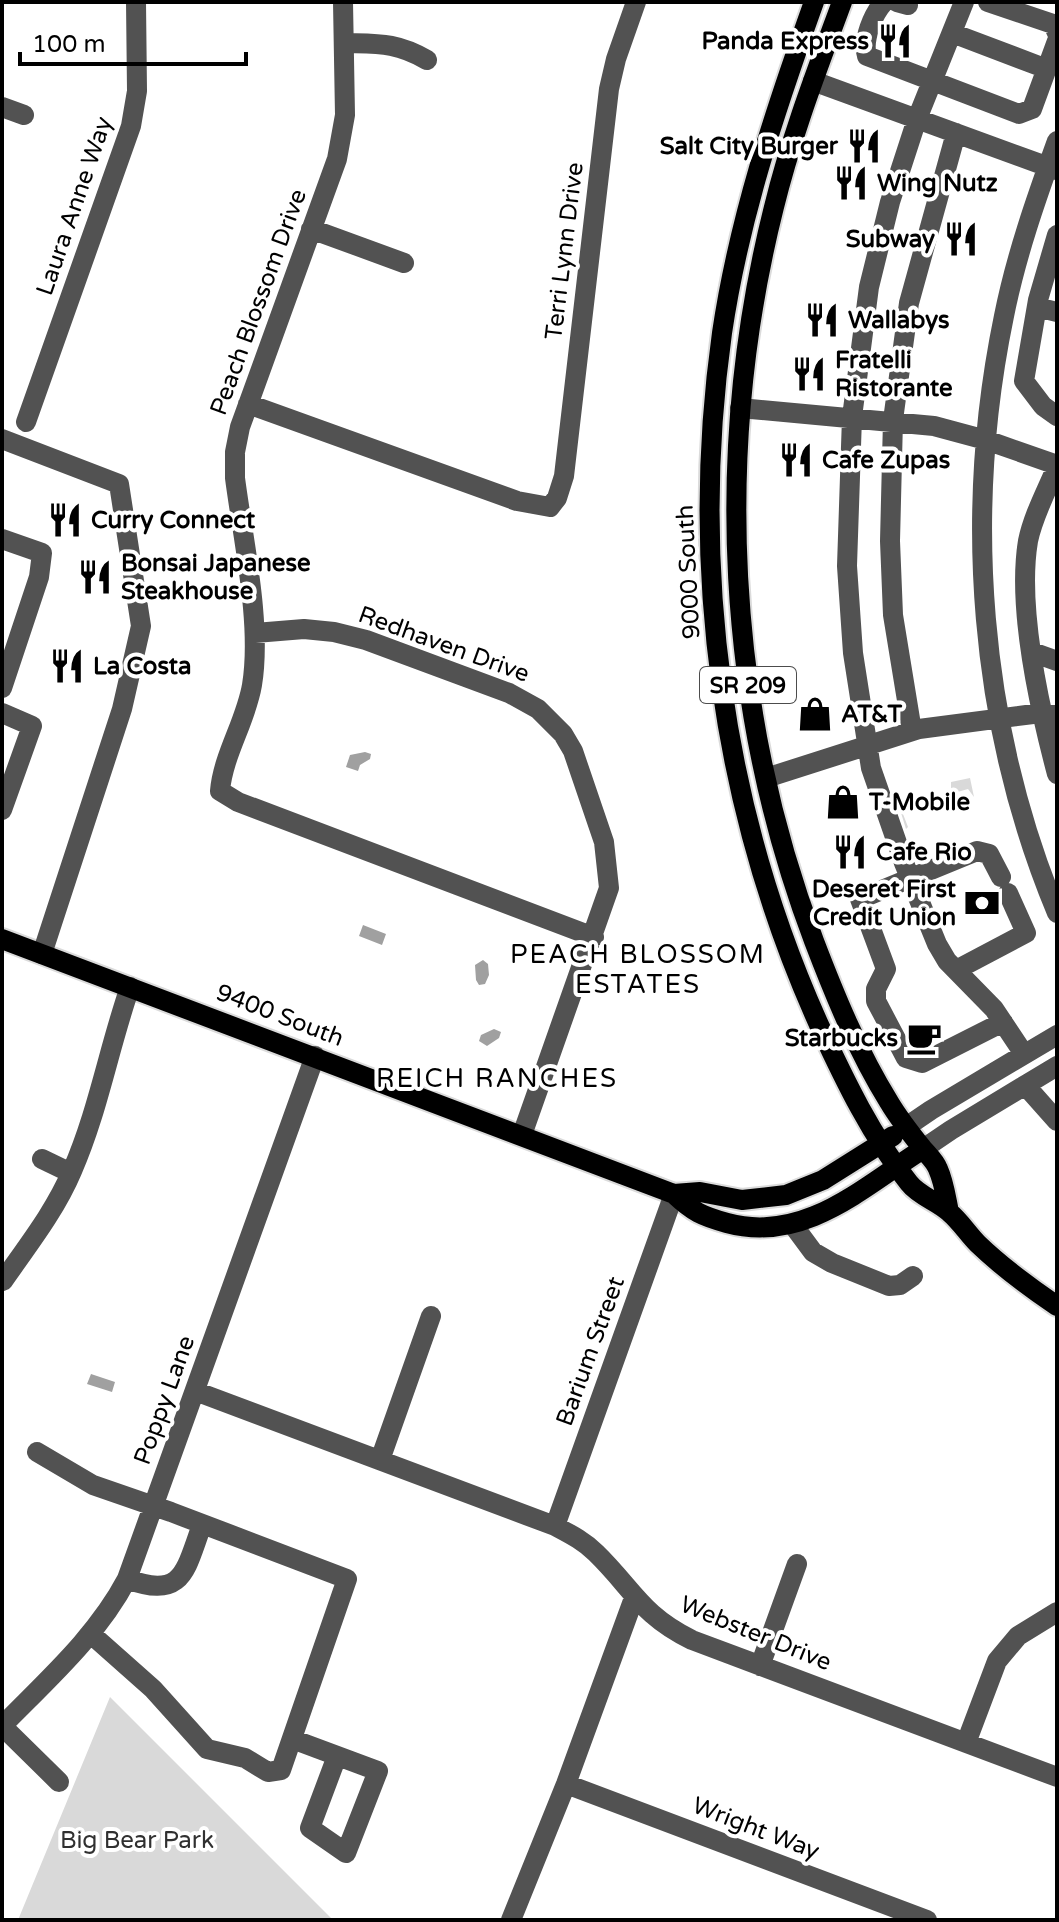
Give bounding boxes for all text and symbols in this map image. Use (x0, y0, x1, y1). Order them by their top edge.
scale bar (20, 16, 246, 66)
restaurant icon: Panda Express (876, 22, 914, 60)
place label: Panda Express (702, 27, 869, 56)
text: 100 m (32, 30, 106, 59)
street label: Laura Anne Way (30, 113, 119, 299)
restaurant icon: Salt City Burger (845, 127, 883, 165)
place label: Salt City Burger (660, 132, 839, 161)
street label: Terri Lynn Drive (539, 161, 590, 341)
restaurant icon: Wing Nutz (832, 164, 870, 202)
place label: Wing Nutz (877, 169, 998, 198)
street label: Peach Blossom Drive (204, 185, 313, 419)
restaurant icon: Subway (942, 220, 980, 258)
place label: Subway (846, 225, 935, 254)
restaurant icon: Wallabys (803, 301, 841, 339)
place label: Wallabys (848, 306, 950, 335)
place label: Fratelli Ristorante (835, 346, 953, 403)
restaurant icon: Fratelli Ristorante (790, 355, 828, 393)
restaurant icon: Cafe Zupas (777, 441, 815, 479)
place label: Cafe Zupas (822, 446, 950, 475)
restaurant icon: Curry Connect (46, 501, 84, 539)
street label: 9000 South (671, 504, 706, 640)
place label: Curry Connect (91, 506, 256, 535)
place label: Bonsai Japanese Steakhouse (121, 549, 311, 606)
restaurant icon: Bonsai Japanese Steakhouse (76, 558, 114, 596)
street label: Redhaven Drive (354, 600, 533, 689)
restaurant icon: La Costa (48, 647, 86, 685)
place label: La Costa (93, 652, 192, 681)
road number: SR 209 (700, 667, 796, 703)
shop icon: AT&T (796, 695, 834, 733)
place label: AT&T (841, 700, 902, 729)
shop icon: T-Mobile (824, 783, 862, 821)
place label: T-Mobile (868, 788, 970, 817)
restaurant icon: Cafe Rio (831, 833, 869, 871)
place label: Cafe Rio (876, 838, 972, 867)
place label: Deseret First Credit Union (812, 875, 957, 932)
bank icon: Deseret First Credit Union (963, 884, 1001, 922)
district label: PEACH BLOSSOM ESTATES (510, 939, 766, 1000)
street label: 9400 South (212, 978, 348, 1053)
cafe icon: Starbucks (905, 1019, 943, 1057)
place label: Starbucks (785, 1024, 898, 1053)
district label: REICH RANCHES (376, 1063, 618, 1094)
street label: Barium Street (550, 1273, 631, 1430)
street label: Poppy Lane (128, 1332, 201, 1469)
street label: Webster Drive (676, 1590, 836, 1677)
street label: Wright Way (688, 1791, 824, 1866)
park label: Big Bear Park (60, 1826, 214, 1855)

